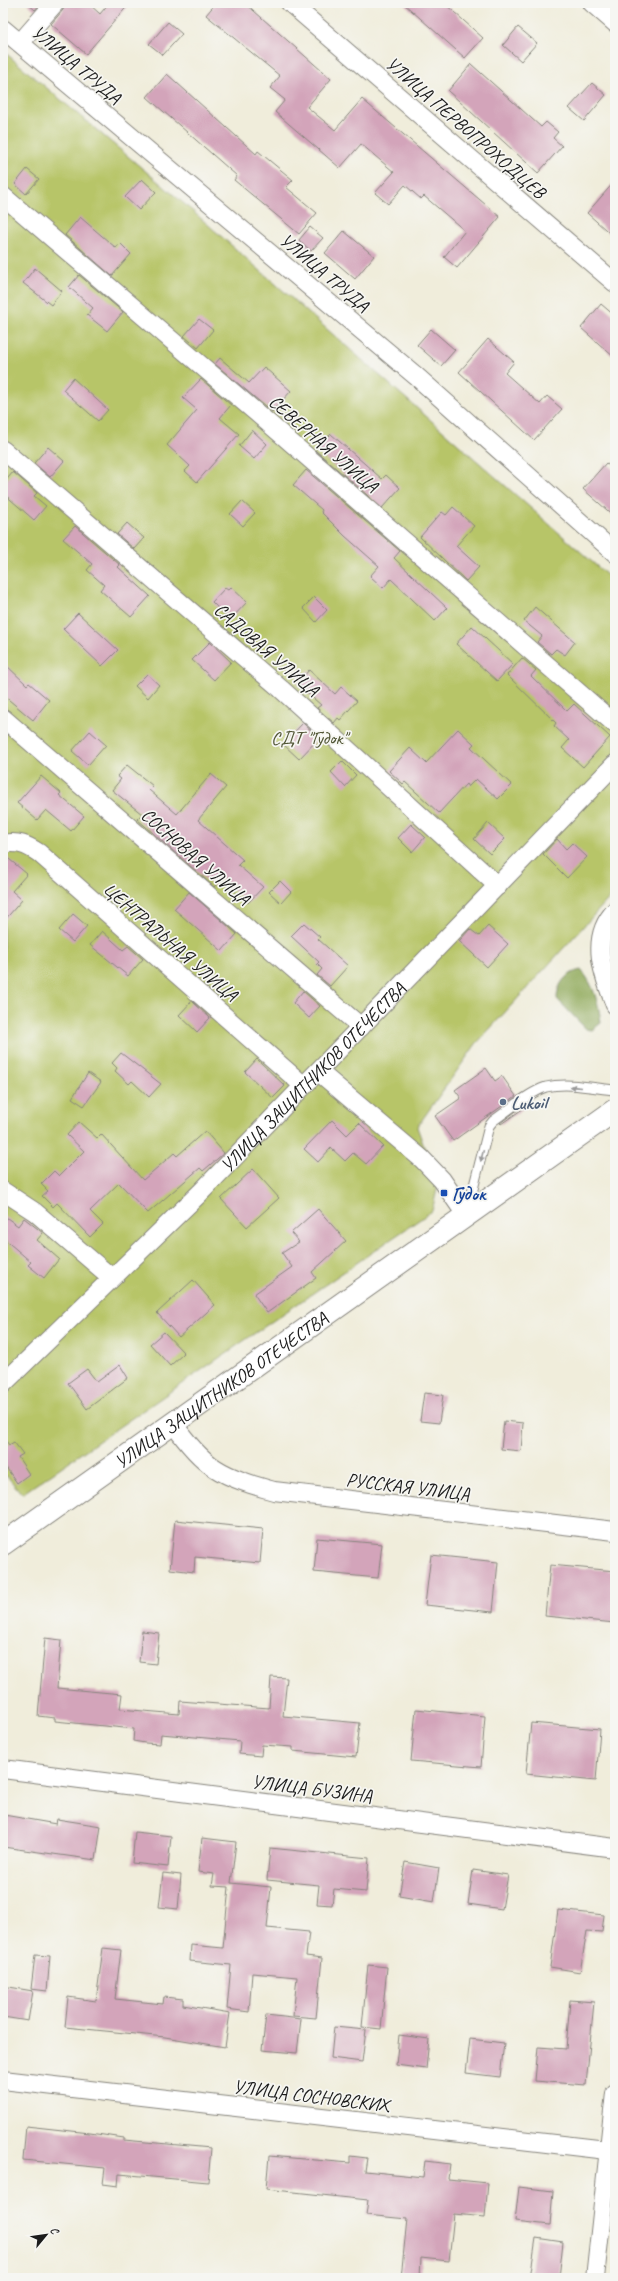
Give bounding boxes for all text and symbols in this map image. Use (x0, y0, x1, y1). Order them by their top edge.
street label: УЛИЦА ТРУДА (27, 20, 126, 110)
street label: УЛИЦА ПЕРВОПРОХОДЦЕВ (380, 52, 552, 205)
street label: УЛИЦА ТРУДА (275, 228, 374, 318)
street label: СЕВЕРНАЯ УЛИЦА (264, 390, 384, 499)
street label: САДОВАЯ УЛИЦА (209, 598, 325, 703)
park label: СДТ "Гудок" (271, 726, 351, 750)
street label: СОСНОВАЯ УЛИЦА (136, 803, 256, 912)
street label: ЦЕНТРАЛЬНАЯ УЛИЦА (98, 877, 244, 1008)
street label: УЛИЦА ЗАЩИТНИКОВ ОТЕЧЕСТВА (216, 977, 411, 1178)
one-way arrow (570, 1083, 582, 1090)
place label: Lukoil (511, 1091, 550, 1115)
marker: Lukoil (498, 1097, 508, 1107)
one-way arrow (478, 1149, 484, 1162)
place label: Гудок (452, 1182, 487, 1206)
marker: Гудок (439, 1188, 449, 1198)
street label: УЛИЦА ЗАЩИТНИКОВ ОТЕЧЕСТВА (110, 1306, 333, 1474)
street label: РУССКАЯ УЛИЦА (345, 1468, 471, 1507)
street label: УЛИЦА БУЗИНА (250, 1770, 374, 1808)
street label: УЛИЦА СОСНОВСКИХ (232, 2075, 393, 2118)
north arrow (26, 2215, 66, 2255)
text: С (47, 2224, 63, 2237)

